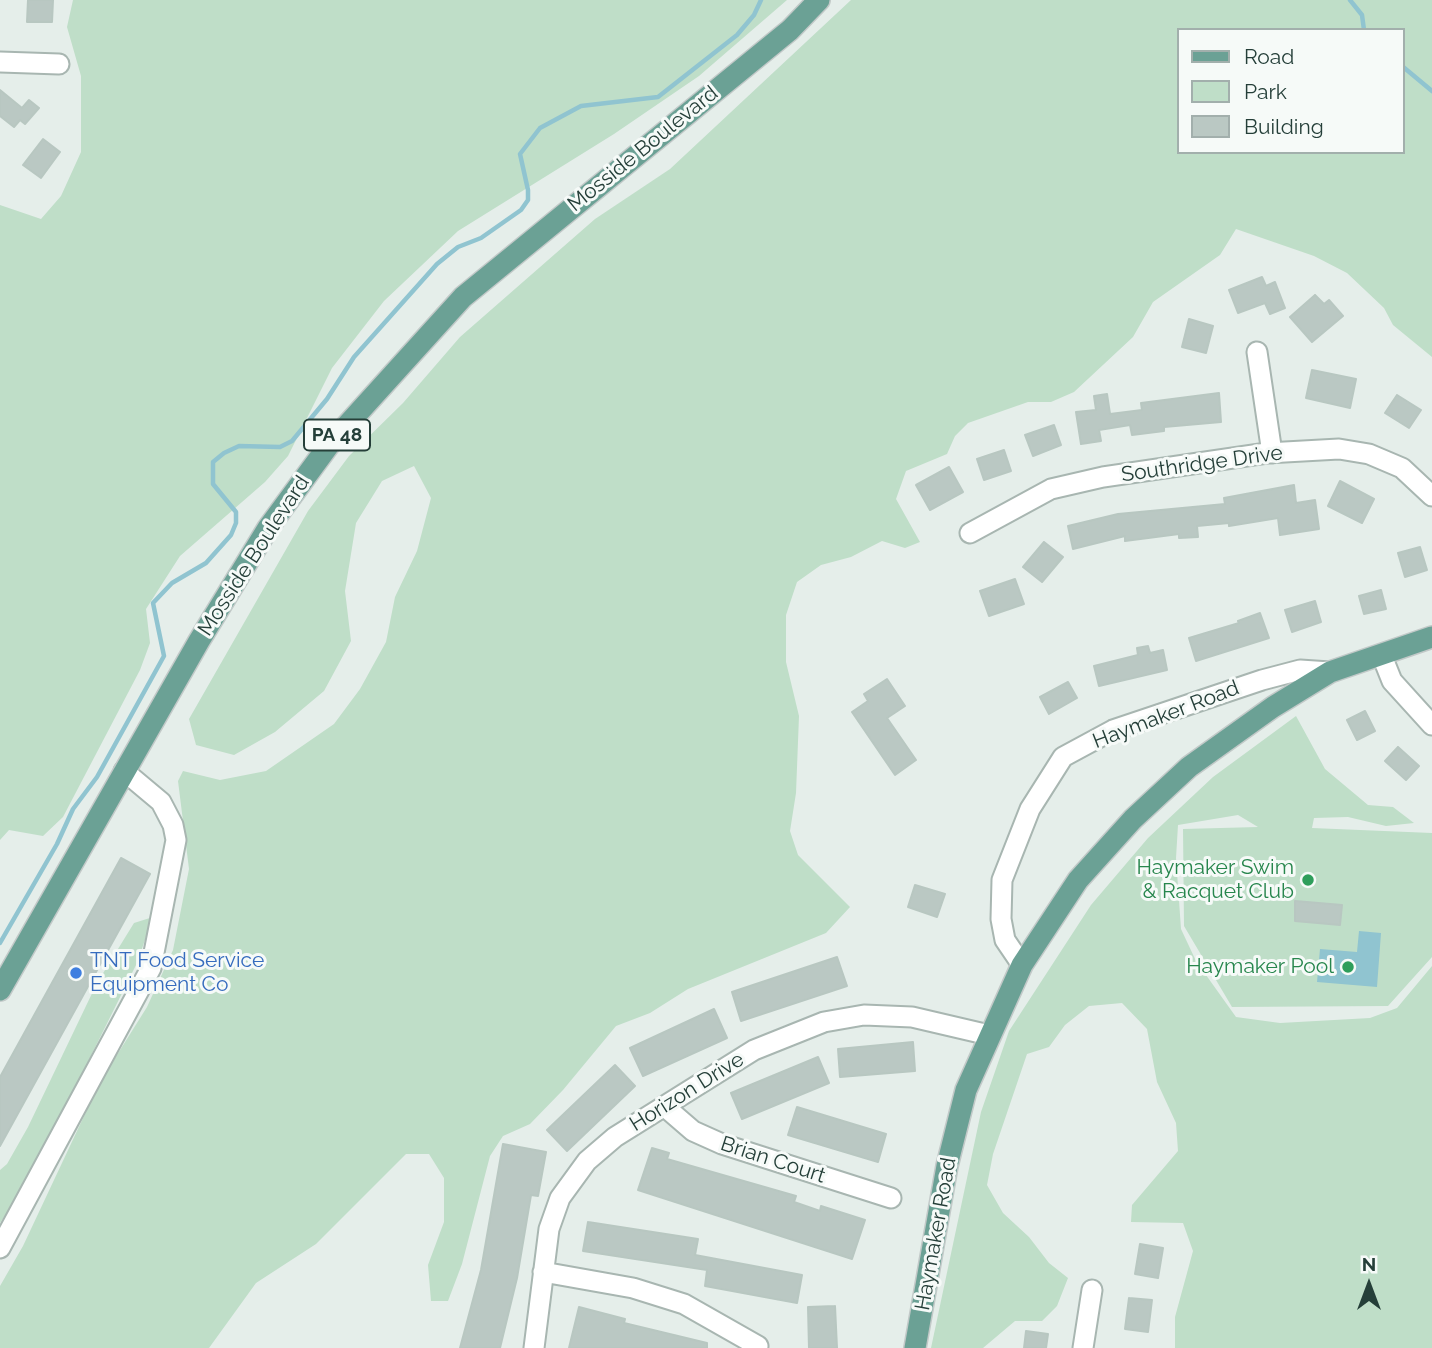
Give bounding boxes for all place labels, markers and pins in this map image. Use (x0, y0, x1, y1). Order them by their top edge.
place label: Haymaker Swim & Racquet Club (1136, 855, 1294, 905)
marker: Haymaker Swim & Racquet Club (1300, 872, 1316, 888)
place label: TNT Food Service Equipment Co (90, 948, 264, 998)
place label: Haymaker Pool (1186, 954, 1334, 980)
marker: Haymaker Pool (1340, 959, 1356, 975)
marker: TNT Food Service Equipment Co (68, 965, 84, 981)

